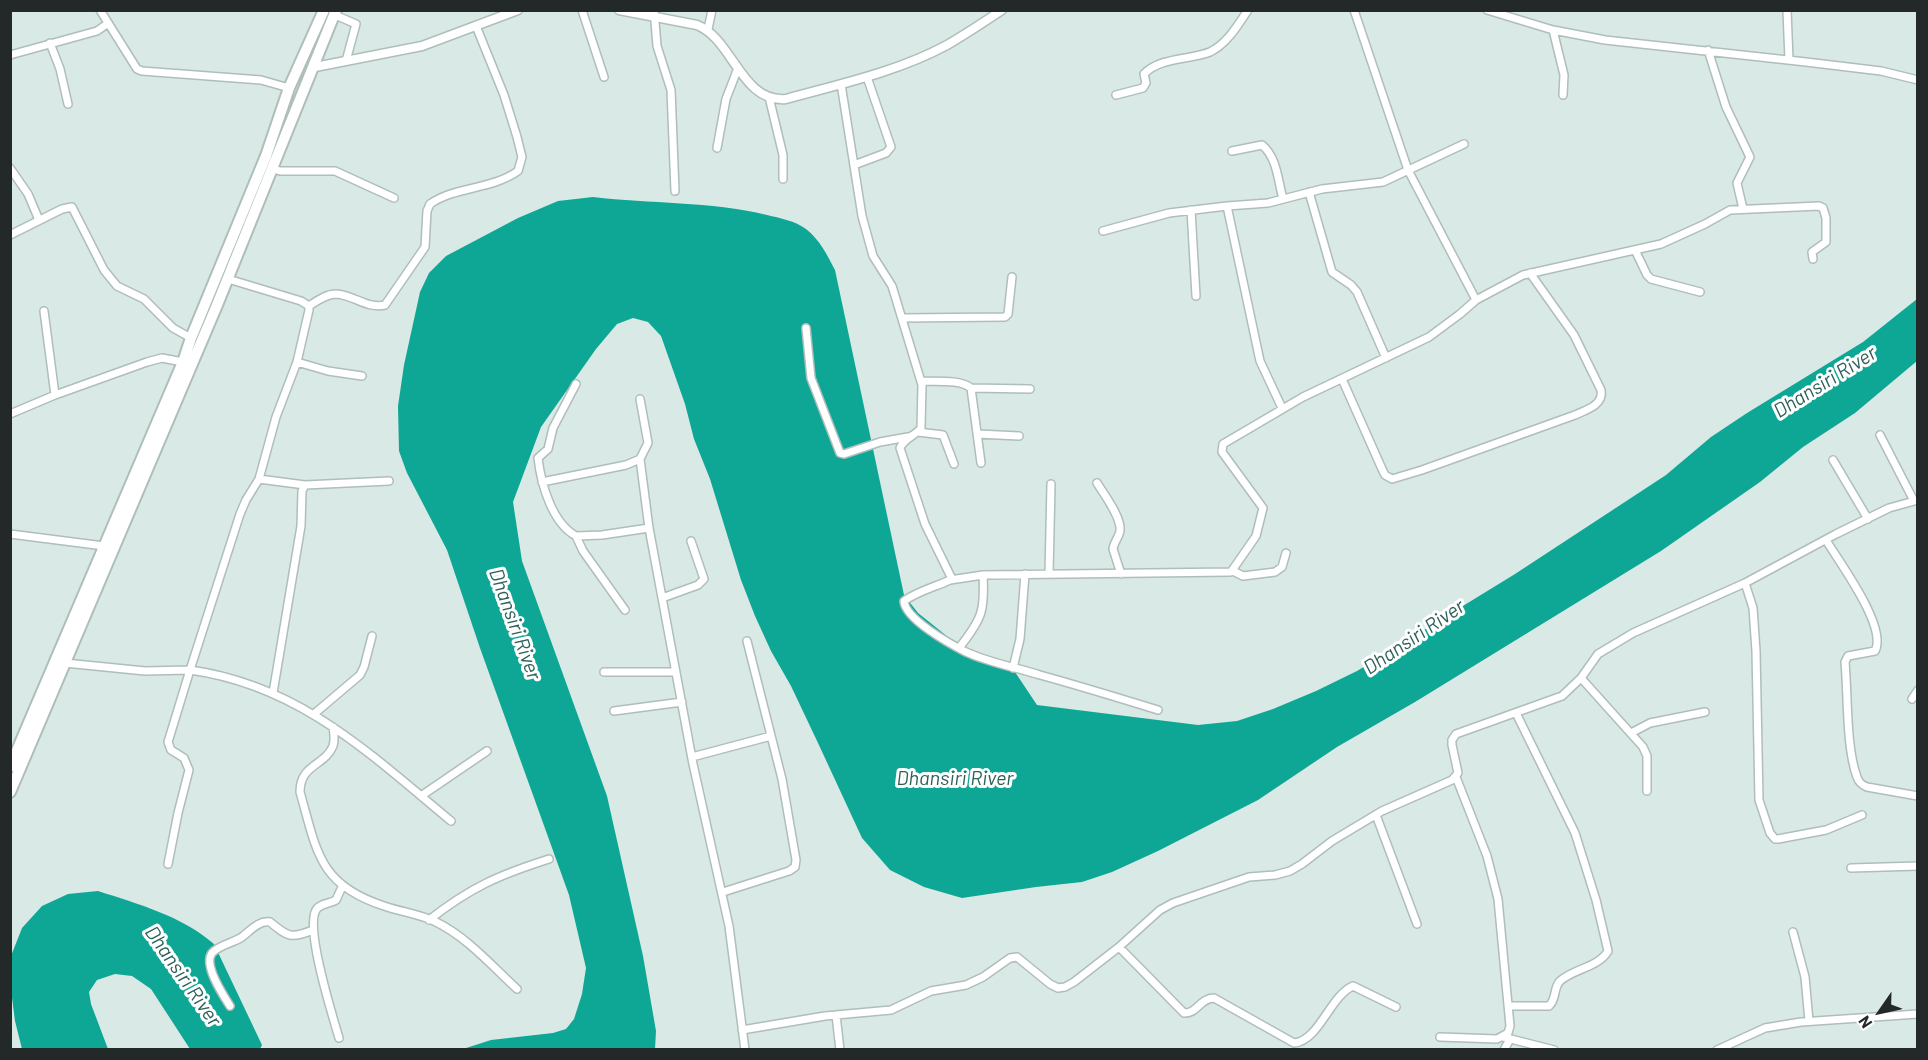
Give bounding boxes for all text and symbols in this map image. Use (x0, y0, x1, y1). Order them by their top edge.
water label: Dhansiri River (1769, 341, 1881, 423)
water label: Dhansiri River (484, 565, 546, 683)
water label: Dhansiri River (1359, 594, 1469, 680)
water label: Dhansiri River (897, 766, 1013, 790)
water label: Dhansiri River (140, 921, 226, 1031)
north arrow (1850, 982, 1910, 1042)
text: N (1854, 1013, 1876, 1032)

